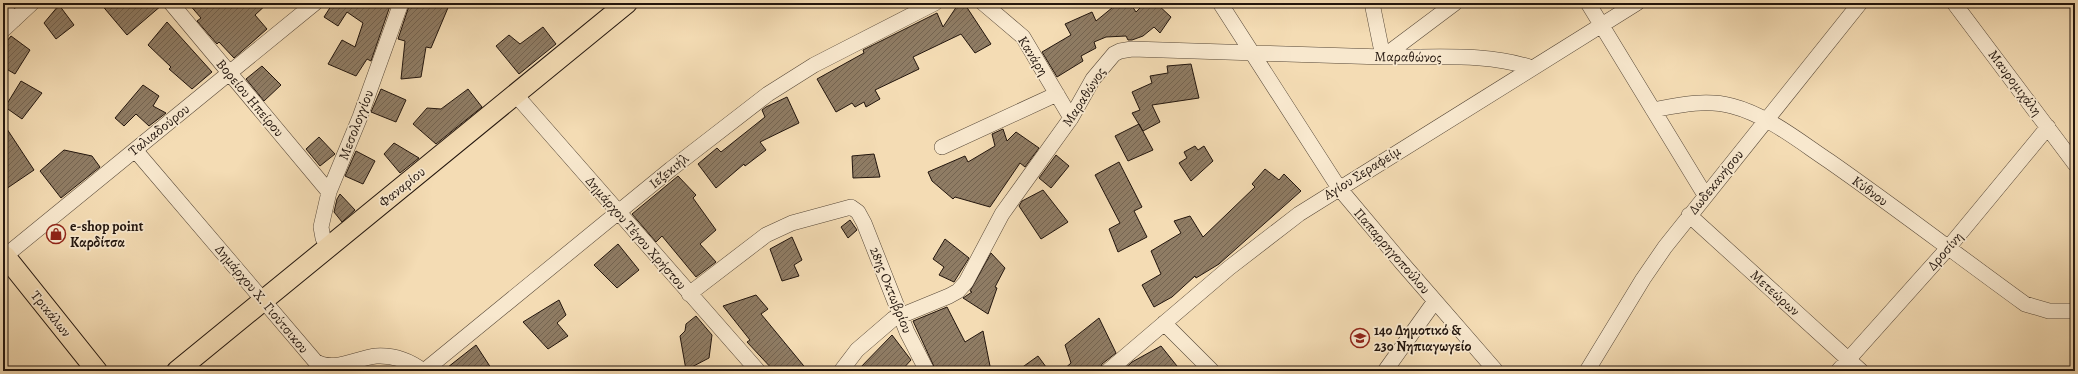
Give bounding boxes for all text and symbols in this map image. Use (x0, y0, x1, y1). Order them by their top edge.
street label: Κανάρη (1013, 32, 1053, 80)
street label: Μαυρομιχάλη (1984, 46, 2046, 120)
street label: Μαραθώνος (1374, 47, 1442, 67)
street label: Βορείου Ηπείρου (212, 55, 288, 141)
street label: Μαραθώνος (1058, 64, 1110, 130)
street label: Μεσολογγίου (334, 87, 378, 163)
street label: Ταλιαδούρου (124, 99, 194, 161)
street label: Αγίου Σεραφείμ (1319, 141, 1405, 205)
street label: Δωδεκανήσου (1684, 146, 1748, 218)
street label: Ιεζεκιήλ (645, 149, 693, 193)
street label: Φαναρίου (375, 162, 429, 212)
street label: Κύθνου (1848, 171, 1892, 211)
street label: Δημάρχου Τέγου Χρήστου (581, 172, 691, 294)
street label: Παπαρρηγοπούλου (1349, 204, 1435, 298)
place label: e-shop point Καρδίτσα (70, 217, 144, 252)
shop icon: e-shop point Καρδίτσα (45, 223, 67, 245)
street label: Δροσίνη (1923, 228, 1967, 274)
street label: Δημάρχου Χ. Γιούτσικου (211, 241, 313, 357)
street label: 28ης Οκτωβρίου (865, 244, 917, 336)
street label: Μετεώρων (1746, 266, 1804, 321)
street label: Τρικάλων (26, 287, 76, 341)
place label: 14ο Δημοτικό & 23ο Νηπιαγωγείο (1374, 321, 1472, 356)
school or university icon: 14ο Δημοτικό & 23ο Νηπιαγωγείο (1349, 327, 1371, 349)

